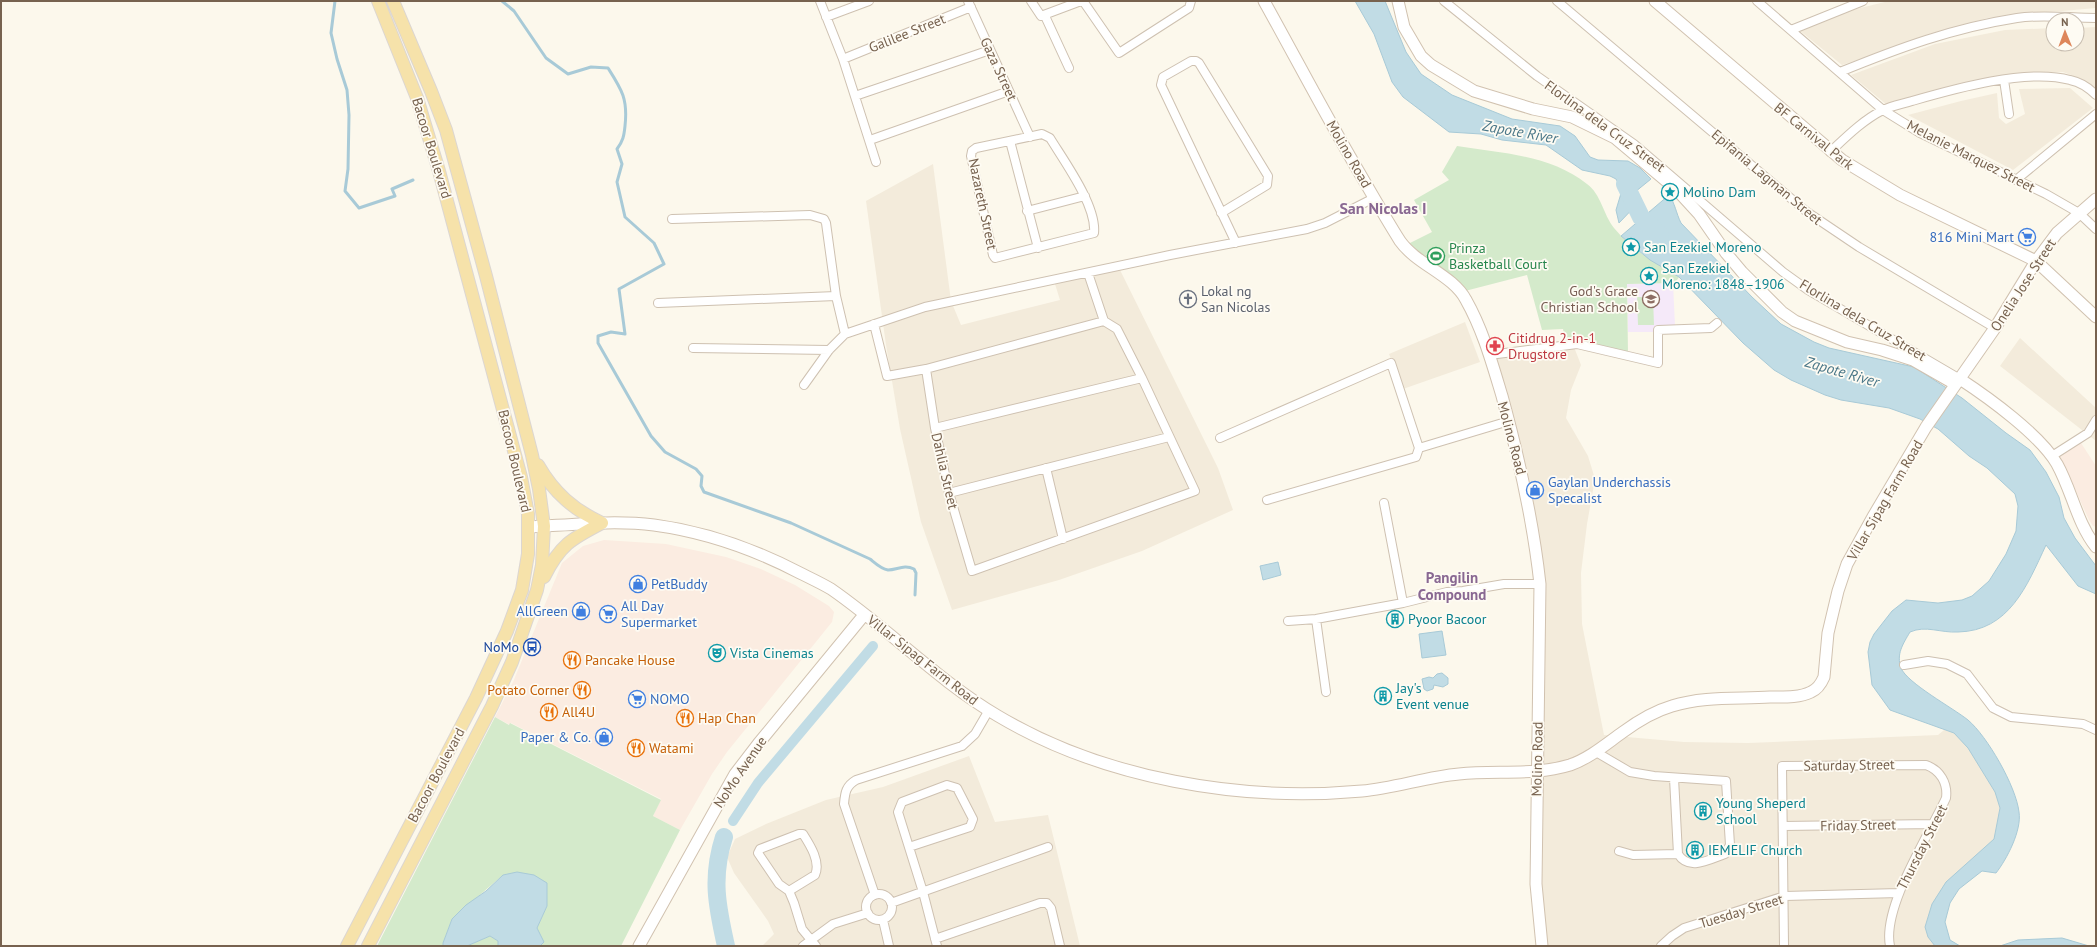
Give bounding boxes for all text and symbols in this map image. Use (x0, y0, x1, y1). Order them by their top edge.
street label: Galilee Street (866, 9, 948, 57)
north arrow (2045, 12, 2085, 52)
text: N (2061, 15, 2069, 29)
street label: Gaza Street (976, 34, 1022, 104)
street label: Florlina dela Cruz Street (1541, 76, 1669, 176)
street label: Bacoor Boulevard (408, 95, 456, 201)
street label: BF Carnival Park (1771, 98, 1858, 174)
water label: Zapote River (1480, 115, 1560, 148)
street label: Melanie Marquez Street (1904, 116, 2038, 196)
street label: Molino Road (1322, 117, 1376, 191)
street label: Epifania Lagman Street (1708, 125, 1826, 229)
street label: Nazareth Street (964, 156, 1002, 252)
place icon: Molino Dam (1660, 182, 1680, 202)
place label: Molino Dam (1683, 183, 1756, 201)
district label: San Nicolas I (1339, 198, 1427, 218)
supermarket icon: 816 Mini Mart (2017, 227, 2037, 247)
place label: 816 Mini Mart (1929, 228, 2014, 246)
street label: Onelia Jose Street (1986, 235, 2060, 335)
place icon: San Ezekiel Moreno (1621, 237, 1641, 257)
place label: San Ezekiel Moreno (1644, 238, 1761, 256)
place label: Prinza Basketball Court (1449, 239, 1548, 273)
sports icon: Prinza Basketball Court (1426, 246, 1446, 266)
place label: San Ezekiel Moreno: 1848–1906 (1662, 259, 1785, 293)
place icon: San Ezekiel Moreno: 1848–1906 (1639, 266, 1659, 286)
street label: Florlina dela Cruz Street (1796, 275, 1930, 365)
place label: Lokal ng San Nicolas (1201, 282, 1270, 316)
place label: God's Grace Christian School (1541, 282, 1638, 316)
church icon: Lokal ng San Nicolas (1178, 289, 1198, 309)
school or university icon: God's Grace Christian School (1641, 289, 1661, 309)
place label: Citidrug 2-in-1 Drugstore (1508, 329, 1596, 363)
pharmacy icon: Citidrug 2-in-1 Drugstore (1485, 336, 1505, 356)
water label: Zapote River (1802, 352, 1882, 391)
street label: Molino Road (1494, 399, 1530, 477)
street label: Bacoor Boulevard (494, 408, 536, 514)
street label: Dahlia Street (927, 431, 963, 511)
street label: Villar Sipag Farm Road (1843, 437, 1927, 564)
place label: Gaylan Underchassis Specalist (1548, 473, 1671, 507)
shop icon: Gaylan Underchassis Specalist (1525, 480, 1545, 500)
district label: Pangilin Compound (1418, 568, 1486, 604)
shop icon: PetBuddy (628, 574, 648, 594)
place label: PetBuddy (651, 575, 708, 593)
place label: All Day Supermarket (621, 597, 697, 631)
shop icon: AllGreen (571, 601, 591, 621)
place label: AllGreen (517, 602, 568, 620)
supermarket icon: All Day Supermarket (598, 604, 618, 624)
building icon: Pyoor Bacoor (1385, 609, 1405, 629)
street label: Villar Sipag Farm Road (863, 610, 982, 709)
place label: Pyoor Bacoor (1408, 610, 1487, 628)
bus stop icon: NoMo (522, 637, 542, 657)
place label: NoMo (483, 638, 519, 656)
theatre icon: Vista Cinemas (707, 643, 727, 663)
place label: Vista Cinemas (729, 644, 814, 662)
restaurant icon: Pancake House (562, 650, 582, 670)
place label: Pancake House (585, 651, 675, 669)
place label: Jay's Event venue (1395, 679, 1469, 713)
restaurant icon: Potato Corner (572, 680, 592, 700)
place label: Potato Corner (487, 681, 569, 699)
building icon: Jay's Event venue (1373, 686, 1393, 706)
supermarket icon: NOMO (627, 689, 647, 709)
place label: NOMO (650, 690, 690, 708)
restaurant icon: All4U (539, 702, 559, 722)
place label: All4U (562, 703, 595, 721)
restaurant icon: Hap Chan (675, 708, 695, 728)
place label: Hap Chan (698, 709, 756, 727)
street label: Molino Road (1527, 721, 1547, 797)
street label: Bacoor Boulevard (403, 725, 469, 825)
shop icon: Paper & Co. (594, 727, 614, 747)
place label: Paper & Co. (521, 728, 591, 746)
street label: NoMo Avenue (709, 733, 771, 811)
restaurant icon: Watami (626, 738, 646, 758)
place label: Watami (649, 739, 694, 757)
street label: Saturday Street (1803, 755, 1895, 775)
place label: Young Sheperd School (1716, 794, 1806, 828)
building icon: Young Sheperd School (1693, 801, 1713, 821)
street label: Thursday Street (1893, 801, 1951, 893)
street label: Friday Street (1820, 815, 1896, 835)
building icon: IEMELIF Church (1685, 840, 1705, 860)
place label: IEMELIF Church (1708, 841, 1802, 859)
street label: Tuesday Street (1697, 890, 1785, 932)

